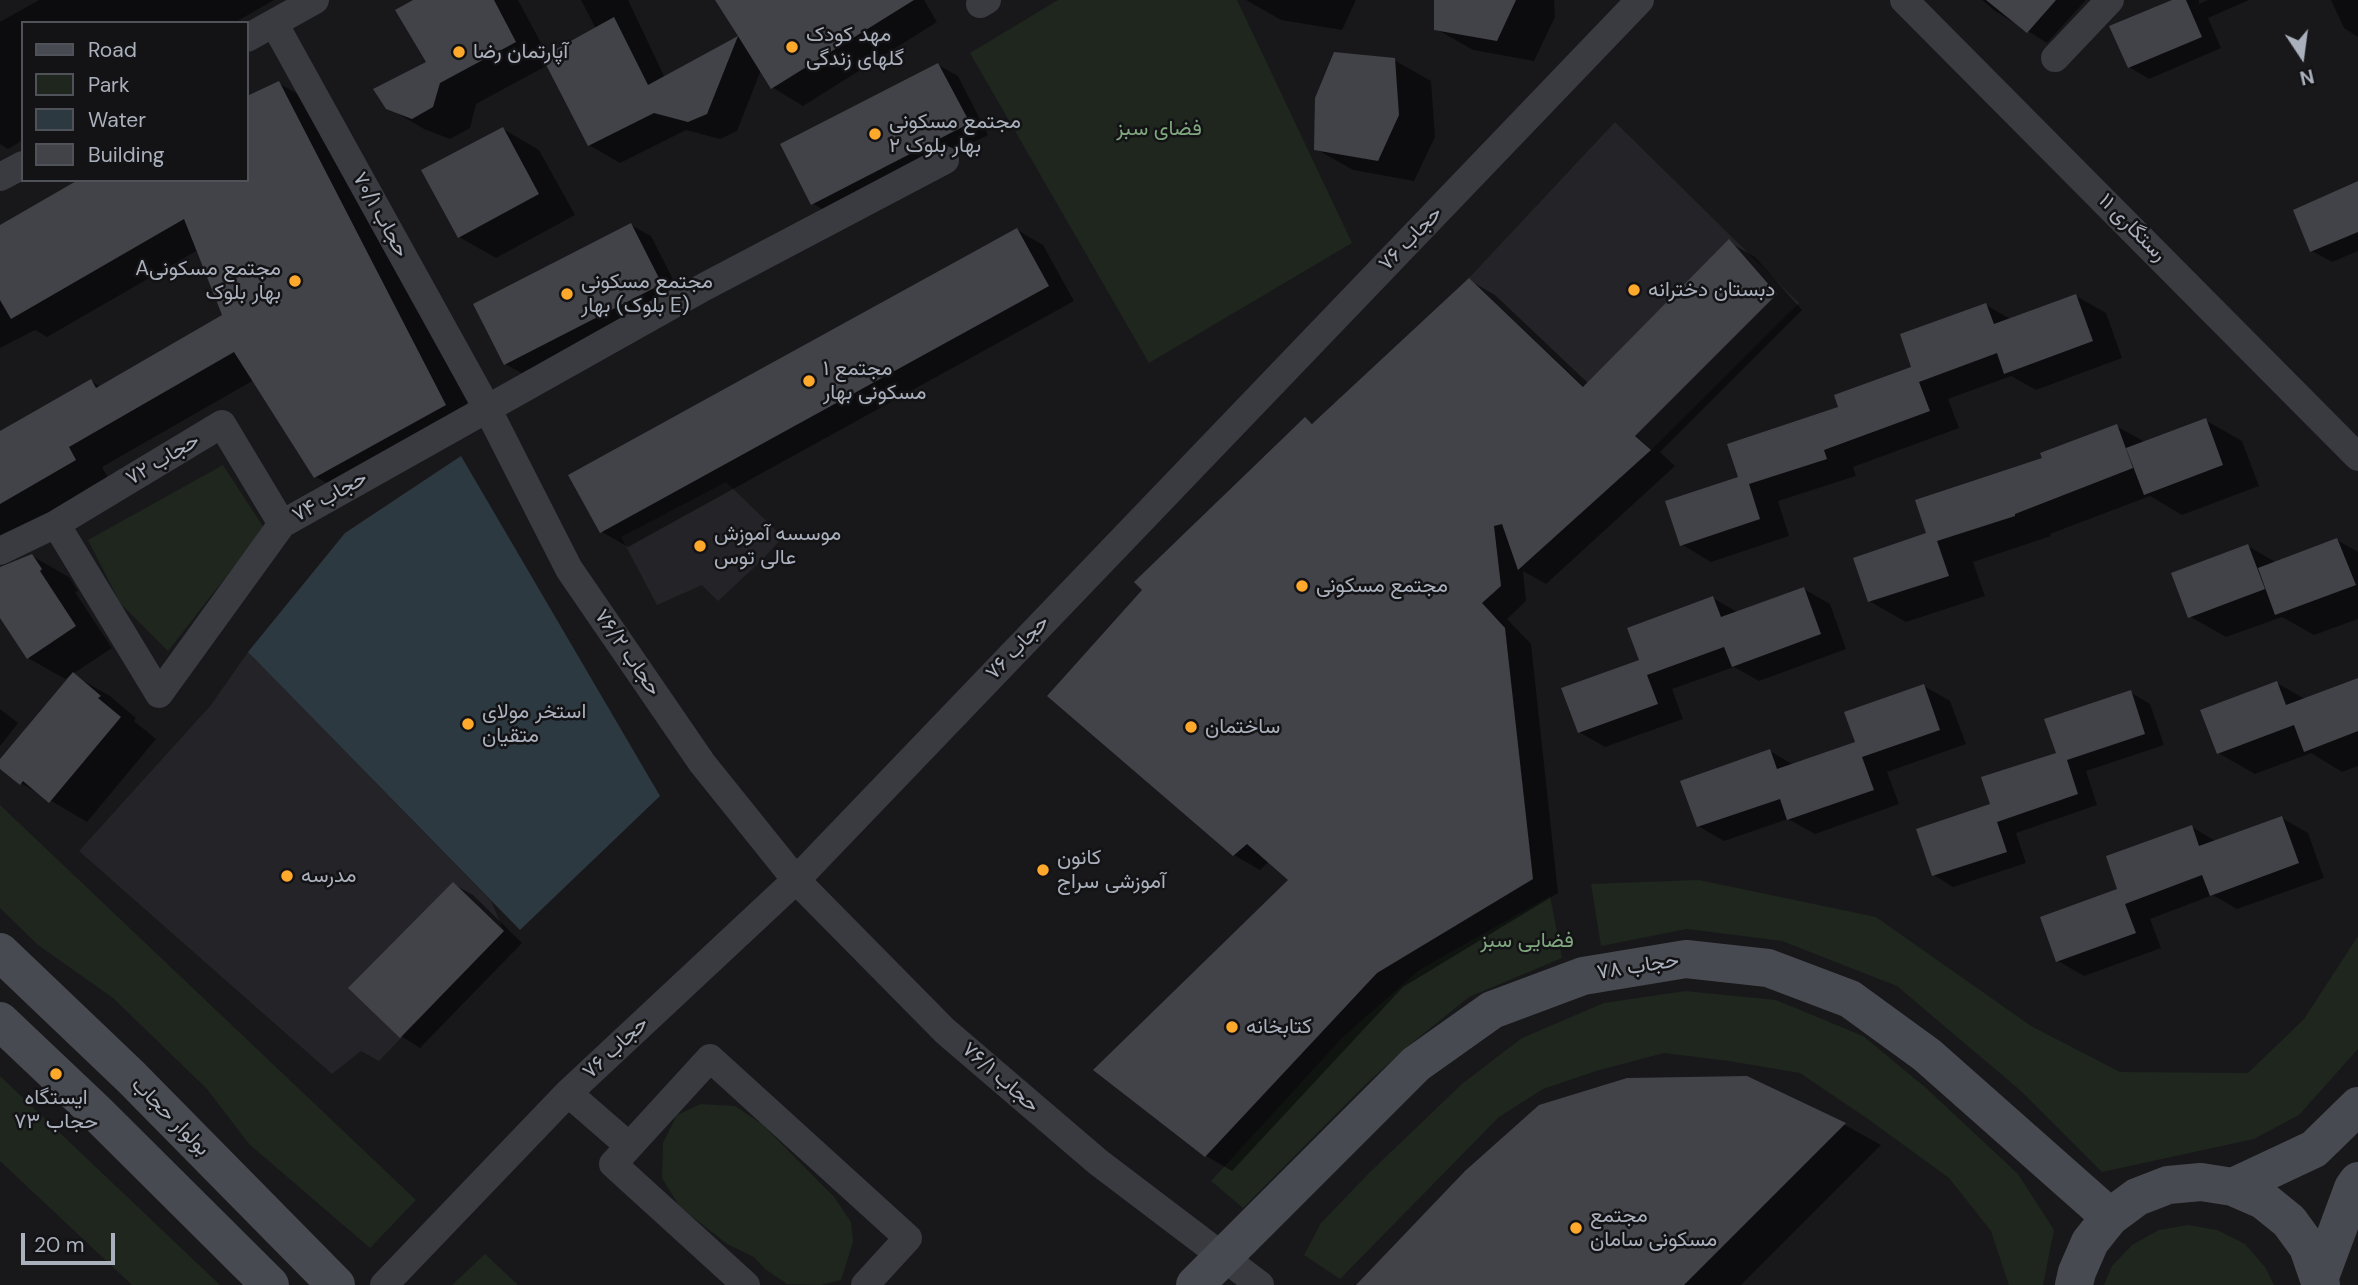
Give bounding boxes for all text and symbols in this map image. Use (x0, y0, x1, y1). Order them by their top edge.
legend (21, 21, 248, 182)
north arrow (2267, 21, 2337, 91)
place label: مهد کودک گلهای زندگی (806, 22, 904, 72)
text: Road (88, 36, 137, 64)
place label: آپارتمان رضا (473, 39, 568, 65)
marker: مهد کودک گلهای زندگی (784, 39, 800, 55)
marker: آپارتمان رضا (451, 44, 467, 60)
text: N (2297, 63, 2316, 91)
text: Park (88, 71, 129, 99)
text: Water (88, 106, 146, 134)
place label: مجتمع مسکونی بهار بلوک ۲ (889, 109, 1021, 159)
park label: فضای سبز (1116, 116, 1202, 142)
marker: مجتمع مسکونی بهار بلوک ۲ (867, 126, 883, 142)
text: Building (88, 141, 164, 169)
street label: حجاب ۷۰/۱ (346, 168, 414, 262)
street label: رستگاری ۱۱ (2093, 189, 2171, 267)
street label: حجاب ۷۶ (1374, 201, 1448, 277)
place label: Aمجتمع مسکونی بهار بلوک (135, 256, 281, 306)
place label: مجتمع مسکونی بهار (بلوک E) (581, 269, 713, 319)
marker: Aمجتمع مسکونی بهار بلوک (287, 273, 303, 289)
place label: دبستان دخترانه (1648, 277, 1775, 303)
marker: دبستان دخترانه (1626, 282, 1642, 298)
marker: مجتمع مسکونی بهار (بلوک E) (559, 286, 575, 302)
place label: ۱ مجتمع مسکونی بهار (823, 356, 927, 406)
marker: ۱ مجتمع مسکونی بهار (801, 373, 817, 389)
street label: حجاب ۷۲ (122, 428, 204, 492)
street label: حجاب ۷۴ (288, 466, 372, 528)
place label: موسسه آموزش عالی توس (714, 521, 841, 571)
marker: موسسه آموزش عالی توس (692, 538, 708, 554)
place label: مجتمع مسکونی (1316, 573, 1448, 599)
marker: مجتمع مسکونی (1294, 578, 1310, 594)
street label: حجاب ۷۶/۲ (588, 605, 666, 701)
street label: حجاب ۷۶ (981, 610, 1055, 686)
place label: استخر مولای متقیان (482, 699, 586, 749)
place label: ساختمان (1205, 714, 1280, 740)
marker: استخر مولای متقیان (460, 716, 476, 732)
marker: ساختمان (1183, 719, 1199, 735)
place label: کانون آموزشی سراج (1057, 845, 1166, 895)
marker: کانون آموزشی سراج (1035, 862, 1051, 878)
place label: مدرسه (301, 863, 356, 889)
marker: مدرسه (279, 868, 295, 884)
park label: فضایی سبز (1480, 928, 1574, 954)
street label: حجاب ۷۸ (1595, 948, 1681, 986)
street label: حجاب ۷۶ (578, 1011, 654, 1085)
place label: کتابخانه (1246, 1014, 1312, 1040)
marker: کتابخانه (1224, 1019, 1240, 1035)
street label: حجاب ۷۶/۱ (956, 1037, 1044, 1119)
marker: ایستگاه حجاب ۷۳ (48, 1066, 64, 1082)
street label: بولوار حجاب (125, 1072, 215, 1162)
place label: ایستگاه حجاب ۷۳ (14, 1085, 98, 1135)
place label: مجتمع مسکونی سامان (1590, 1203, 1717, 1253)
scale bar (24, 1218, 119, 1262)
marker: مجتمع مسکونی سامان (1568, 1220, 1584, 1236)
text: 20 m (34, 1231, 85, 1259)

